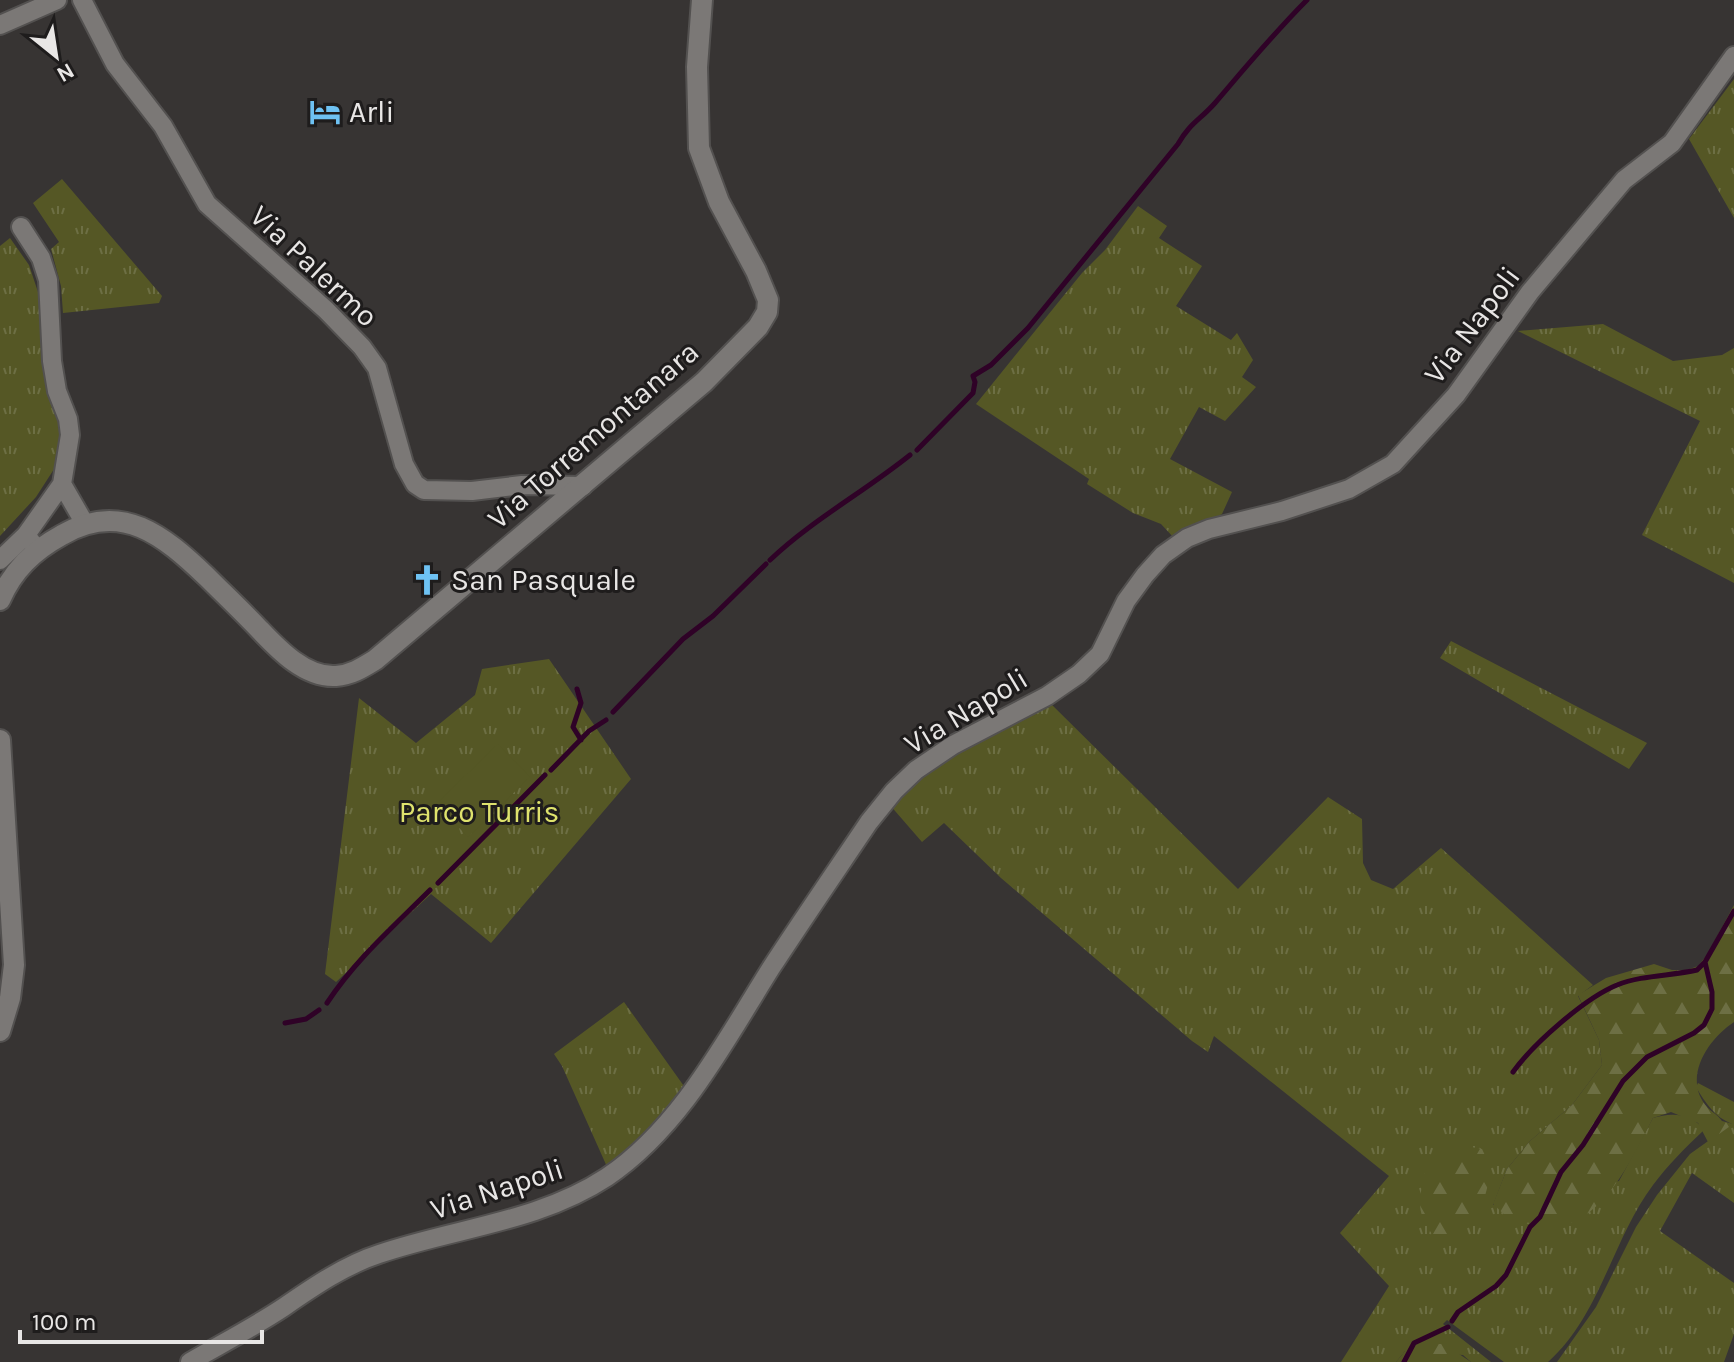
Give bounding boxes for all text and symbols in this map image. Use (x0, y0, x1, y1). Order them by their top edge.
north arrow (16, 16, 96, 96)
text: N (52, 57, 79, 88)
place label: Arli (349, 94, 394, 130)
hotel icon: Arli (308, 95, 342, 129)
street label: Via Palermo (243, 198, 385, 334)
street label: Via Napoli (1416, 259, 1528, 391)
street label: Via Torremontanara (480, 334, 706, 536)
place label: San Pasquale (451, 562, 636, 598)
church icon: San Pasquale (410, 563, 444, 597)
street label: Via Napoli (898, 660, 1034, 762)
park label: Parco Turris (399, 794, 559, 830)
street label: Via Napoli (426, 1151, 568, 1227)
scale bar (20, 1294, 262, 1344)
text: 100 m (32, 1308, 97, 1336)

